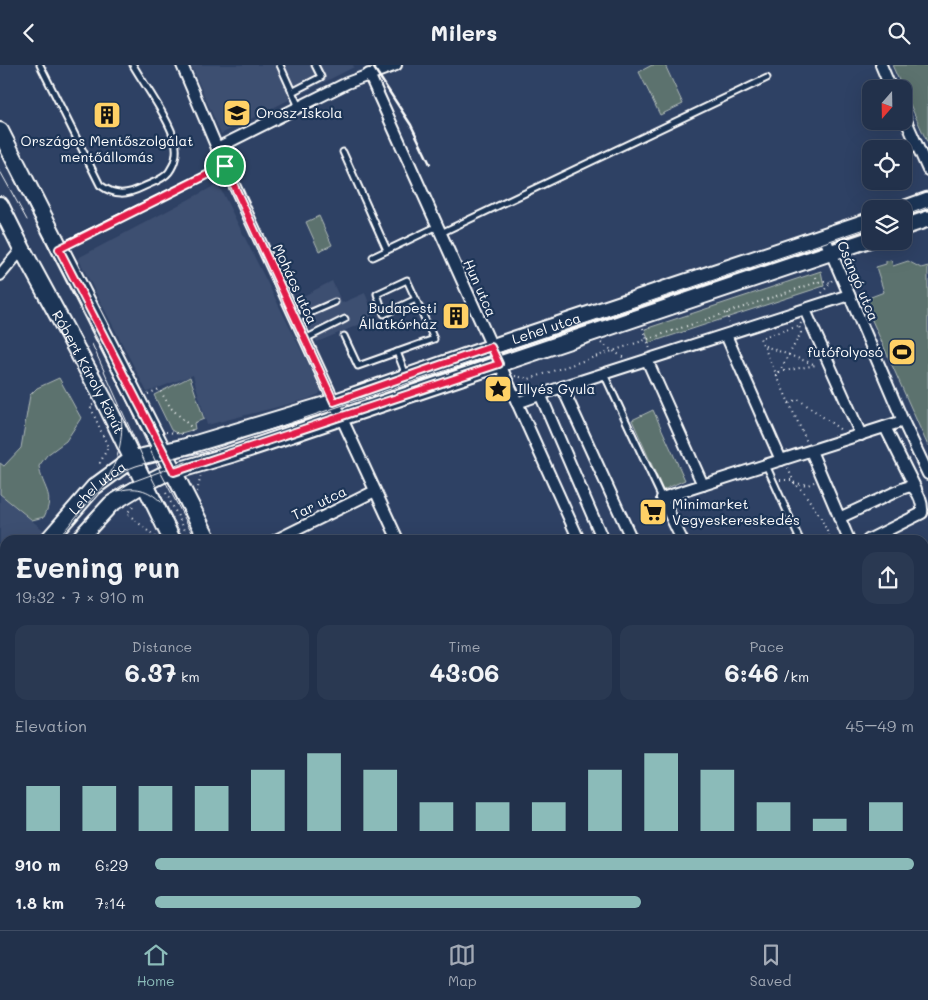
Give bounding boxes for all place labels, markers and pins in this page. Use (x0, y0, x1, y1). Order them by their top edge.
school or university icon: Orosz Iskola (222, 98, 252, 128)
building icon: Országos Mentőszolgálat mentőállomás (92, 100, 122, 130)
place label: Orosz Iskola (256, 103, 342, 122)
place label: Országos Mentőszolgálat mentőállomás (21, 131, 193, 166)
pin (204, 145, 246, 187)
place label: Budapesti Állatkórház (358, 298, 437, 333)
building icon: Budapesti Állatkórház (441, 301, 471, 331)
sports icon: futófolyosó (887, 337, 917, 367)
place label: futófolyosó (807, 342, 883, 361)
place icon: Illyés Gyula (483, 374, 513, 404)
place label: Illyés Gyula (517, 379, 595, 398)
place label: Minimarket Vegyeskereskedés (672, 494, 800, 529)
supermarket icon: Minimarket Vegyeskereskedés (638, 497, 668, 527)

